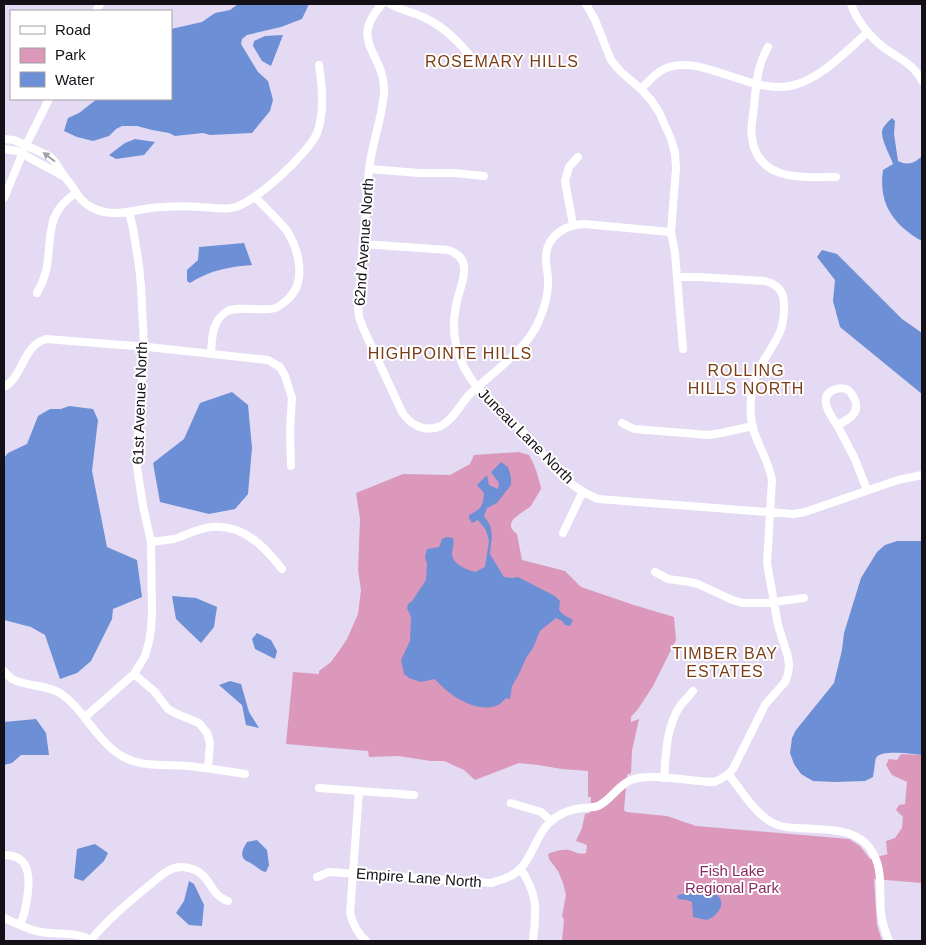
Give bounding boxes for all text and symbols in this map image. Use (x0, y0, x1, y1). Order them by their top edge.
legend (10, 10, 172, 100)
text: Road (55, 21, 91, 38)
text: Park (55, 46, 86, 63)
district label: ROSEMARY HILLS (425, 53, 579, 70)
text: Water (55, 71, 94, 88)
one-way arrow (42, 152, 56, 162)
street label: 62nd Avenue North (351, 177, 376, 306)
street label: 61st Avenue North (129, 341, 150, 465)
district label: HIGHPOINTE HILLS (368, 345, 532, 362)
district label: ROLLING HILLS NORTH (688, 362, 804, 397)
street label: Juneau Lane North (475, 385, 577, 487)
district label: TIMBER BAY ESTATES (672, 645, 778, 680)
park label: Fish Lake Regional Park (685, 862, 780, 896)
street label: Empire Lane North (356, 865, 482, 890)

